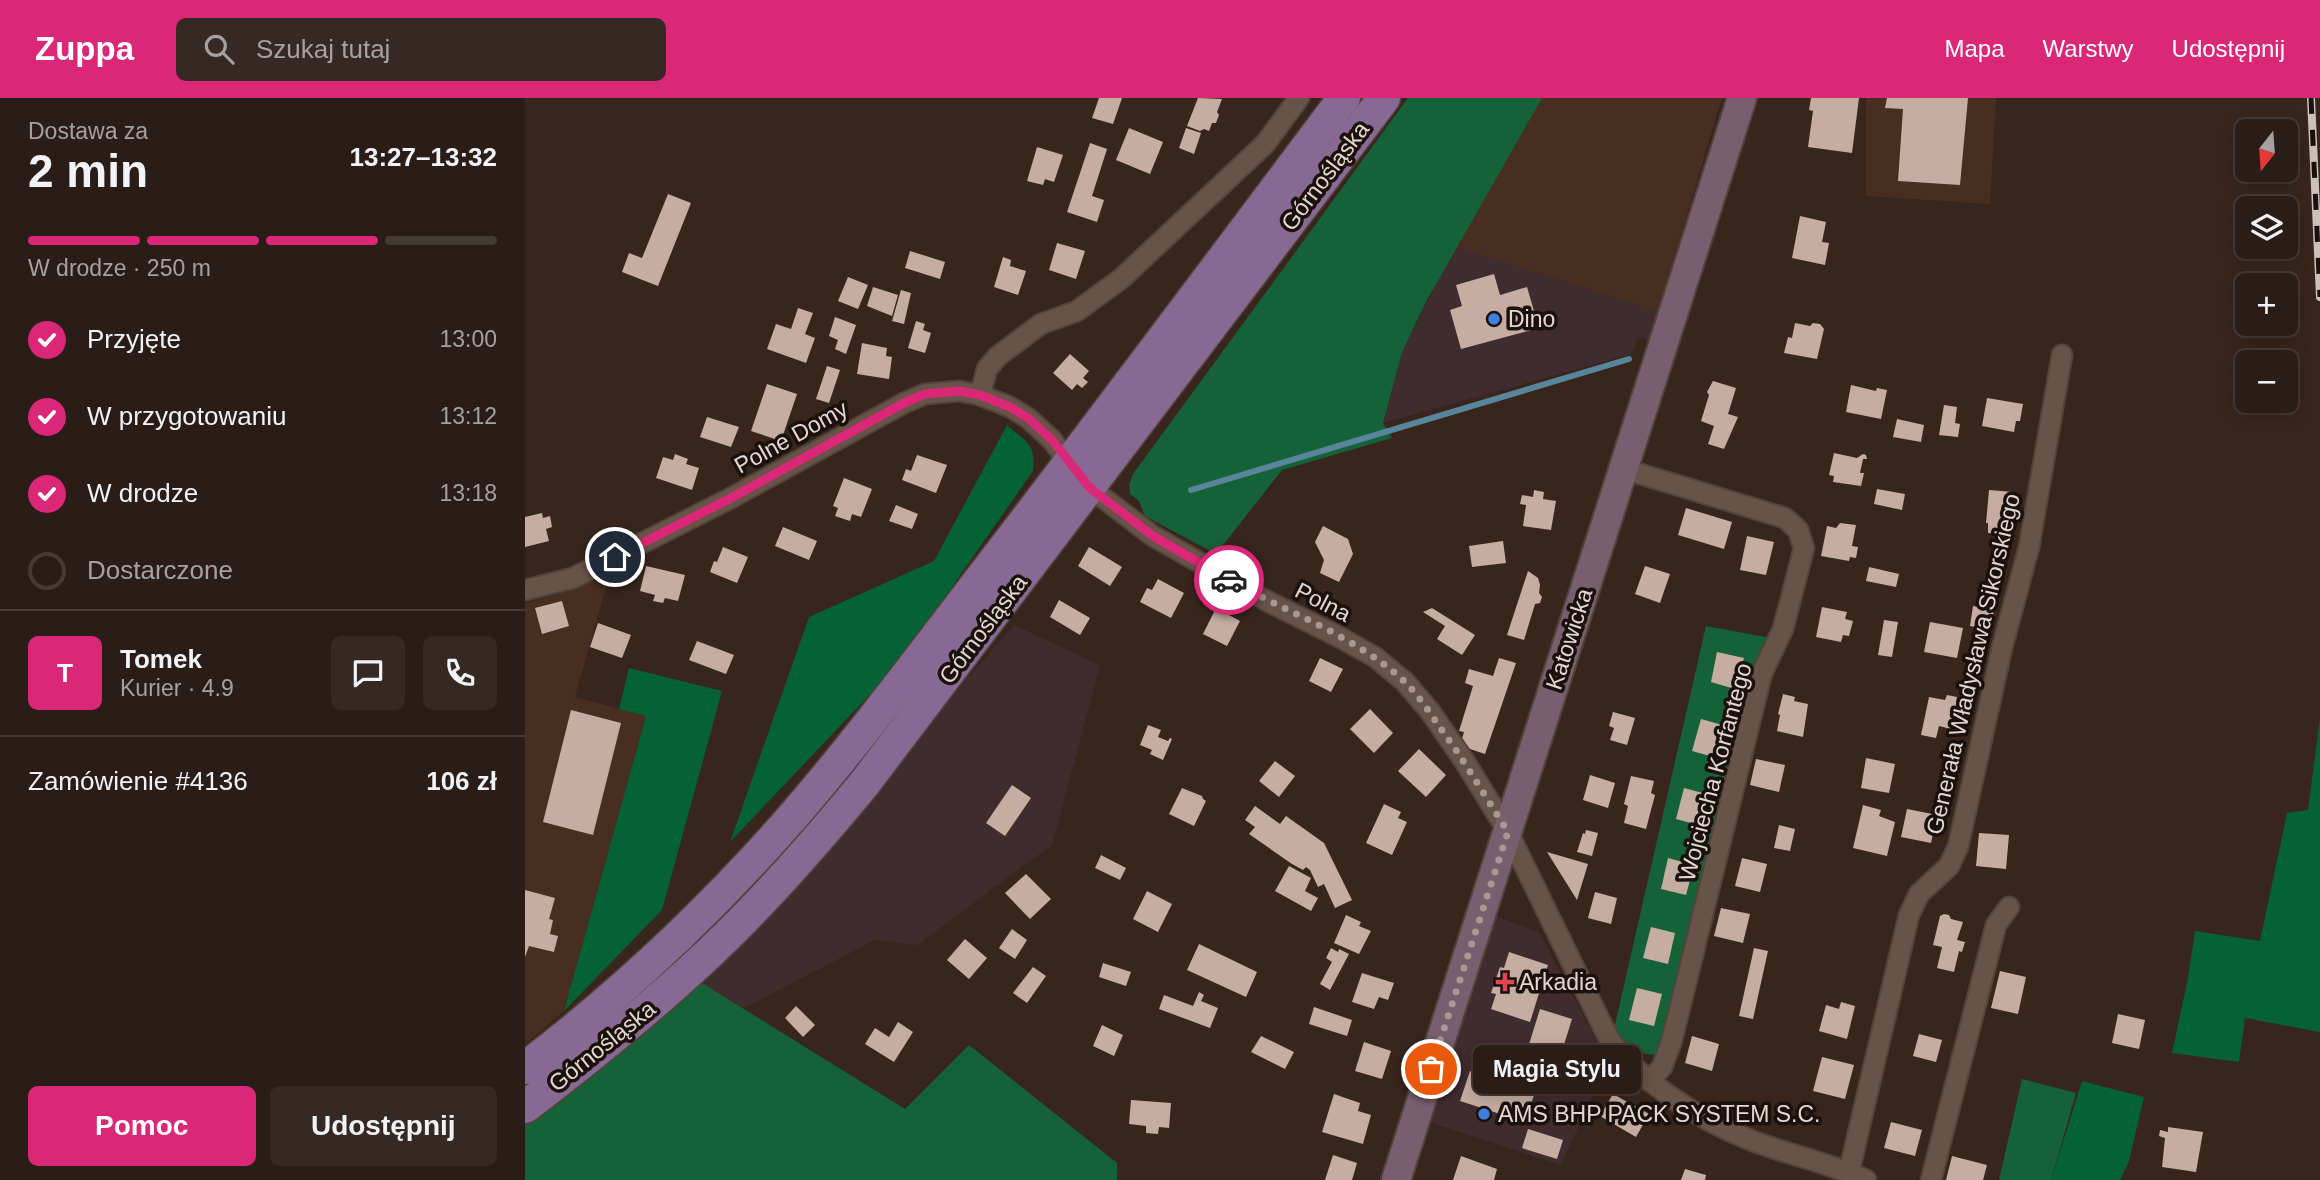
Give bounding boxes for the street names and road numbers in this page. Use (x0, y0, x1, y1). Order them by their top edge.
street label: Górnośląska (1276, 116, 1374, 235)
street label: Polne Domy (730, 395, 853, 479)
street label: Generała Władysława Sikorskiego (1921, 491, 2025, 837)
street label: Górnośląska (934, 569, 1032, 688)
street label: Polna (1291, 577, 1355, 627)
street label: Katowicka (1540, 585, 1598, 693)
street label: Wojciecha Korfantego (1673, 660, 1757, 884)
street label: Górnośląska (544, 995, 661, 1097)

